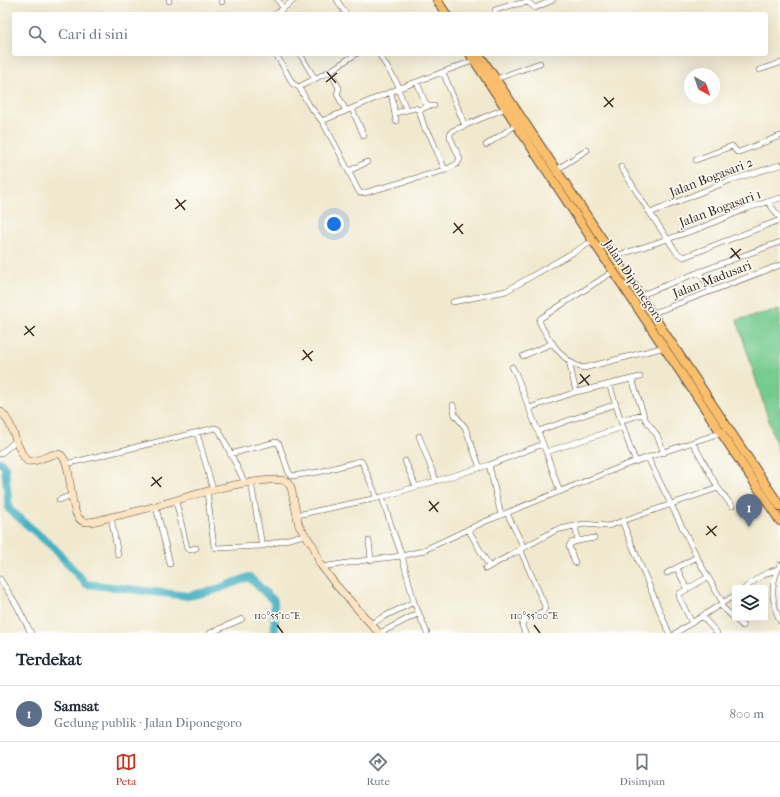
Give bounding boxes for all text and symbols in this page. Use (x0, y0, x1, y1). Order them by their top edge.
search box (12, 12, 768, 56)
icon: search (26, 23, 48, 45)
text: Cari di sini (58, 25, 128, 43)
north arrow (684, 68, 720, 104)
street label: Jalan Bogasari 2 (666, 154, 755, 200)
street label: Jalan Bogasari 1 (676, 186, 763, 230)
your location (324, 214, 344, 234)
street label: Jalan Diponegoro (600, 236, 668, 326)
street label: Jalan Madusari (670, 257, 754, 301)
pin: 1 (736, 494, 762, 527)
map controls (732, 585, 768, 621)
button: layers (732, 585, 768, 621)
text: 110°55'10"E (254, 610, 300, 622)
text: 110°55'00"E (510, 610, 558, 622)
text: Terdekat (16, 649, 82, 669)
text: Samsat (54, 697, 99, 715)
text: 1 (27, 706, 31, 721)
text: 800 m (730, 706, 764, 721)
text: Gedung publik · Jalan Diponegoro (54, 715, 242, 730)
tab: Peta (115, 751, 137, 788)
tab: Rute (367, 751, 390, 788)
tab: Disimpan (620, 751, 665, 788)

